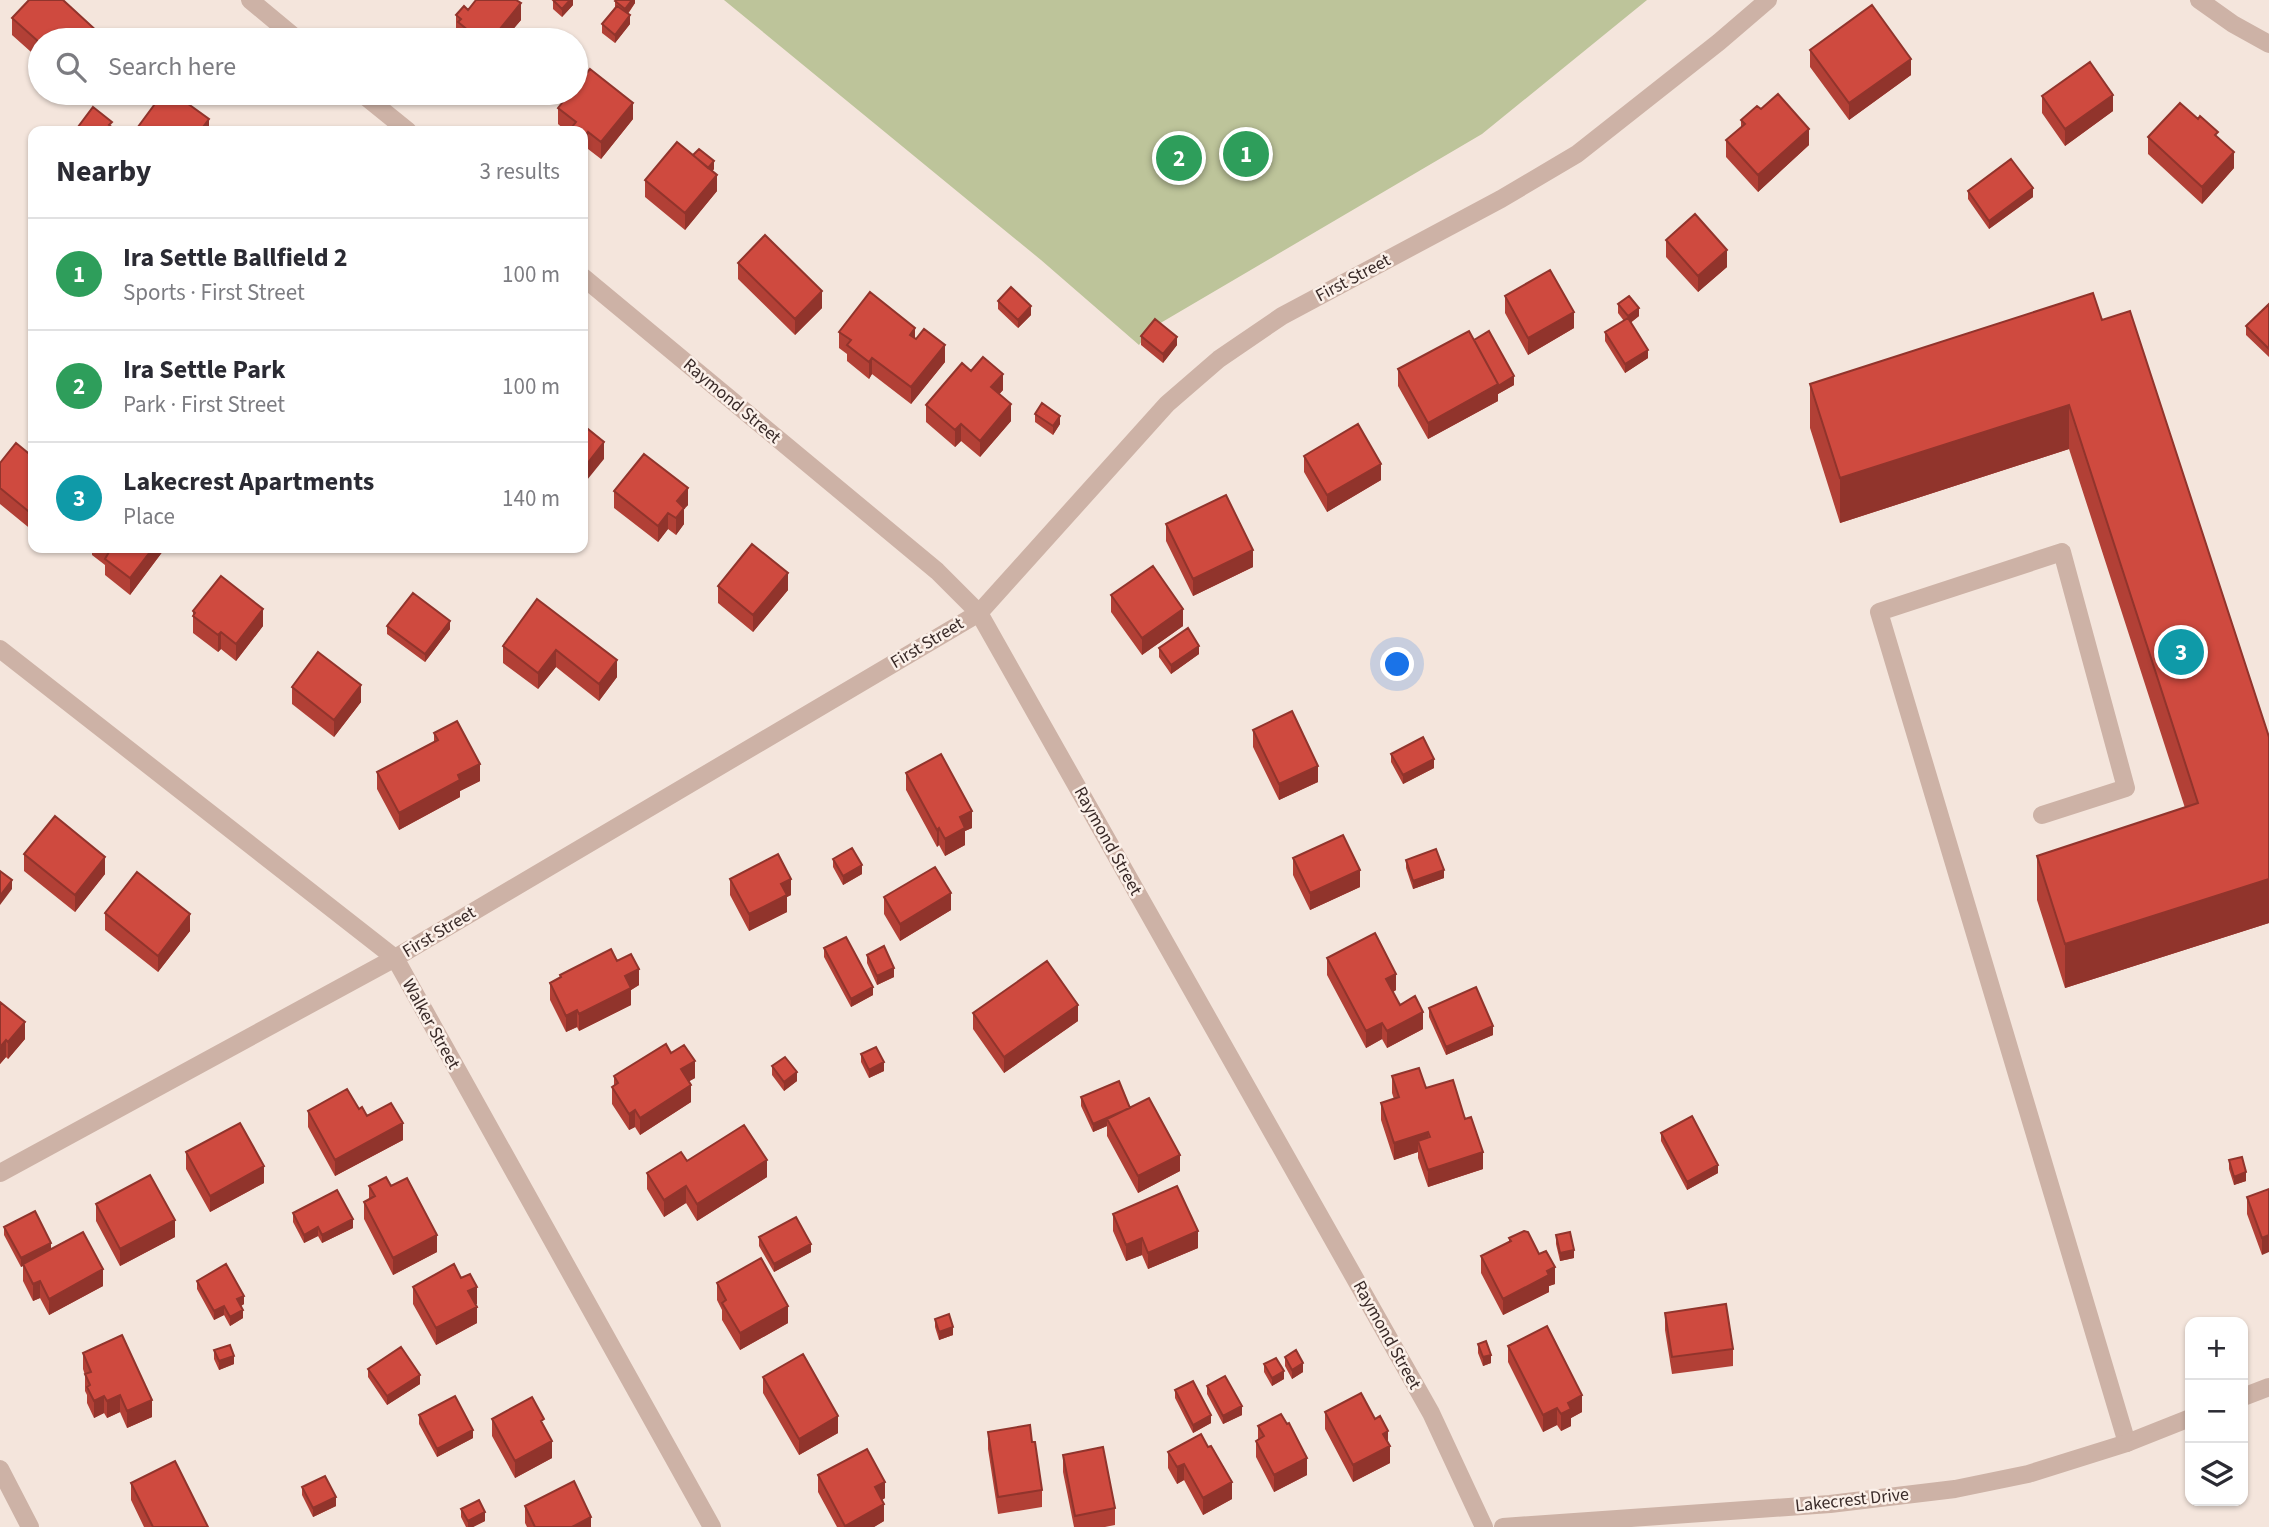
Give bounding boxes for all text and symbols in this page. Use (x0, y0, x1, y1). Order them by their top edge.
search box (28, 28, 588, 105)
icon: search (52, 48, 90, 86)
text: Search here (108, 48, 236, 85)
pin: 1 (1223, 128, 1269, 180)
pin: 2 (1156, 132, 1202, 184)
text: Nearby (56, 150, 151, 193)
text: 3 results (480, 155, 560, 188)
text: Ira Settle Ballfield 2 (123, 239, 348, 276)
street label: First Street (1311, 248, 1395, 308)
text: 1 (73, 258, 85, 291)
text: 100 m (502, 258, 560, 291)
text: Sports · First Street (123, 276, 305, 309)
text: Ira Settle Park (123, 351, 285, 388)
street label: Raymond Street (678, 353, 786, 449)
text: 2 (73, 370, 85, 403)
text: 100 m (502, 370, 560, 403)
text: Park · First Street (123, 388, 285, 421)
text: Lakecrest Apartments (123, 463, 374, 500)
text: 3 (73, 482, 85, 515)
text: 140 m (502, 482, 560, 515)
text: Place (123, 500, 175, 533)
street label: First Street (886, 611, 968, 675)
pin: 3 (2158, 626, 2204, 678)
your location (1380, 647, 1414, 681)
street label: Raymond Street (1068, 782, 1148, 900)
street label: First Street (398, 900, 480, 964)
street label: Walker Street (396, 974, 466, 1074)
street label: Raymond Street (1347, 1276, 1427, 1394)
map controls (2185, 1317, 2248, 1506)
button: + (2185, 1317, 2248, 1380)
button: − (2185, 1380, 2248, 1443)
button: layers (2185, 1443, 2248, 1506)
street label: Lakecrest Drive (1794, 1482, 1910, 1518)

